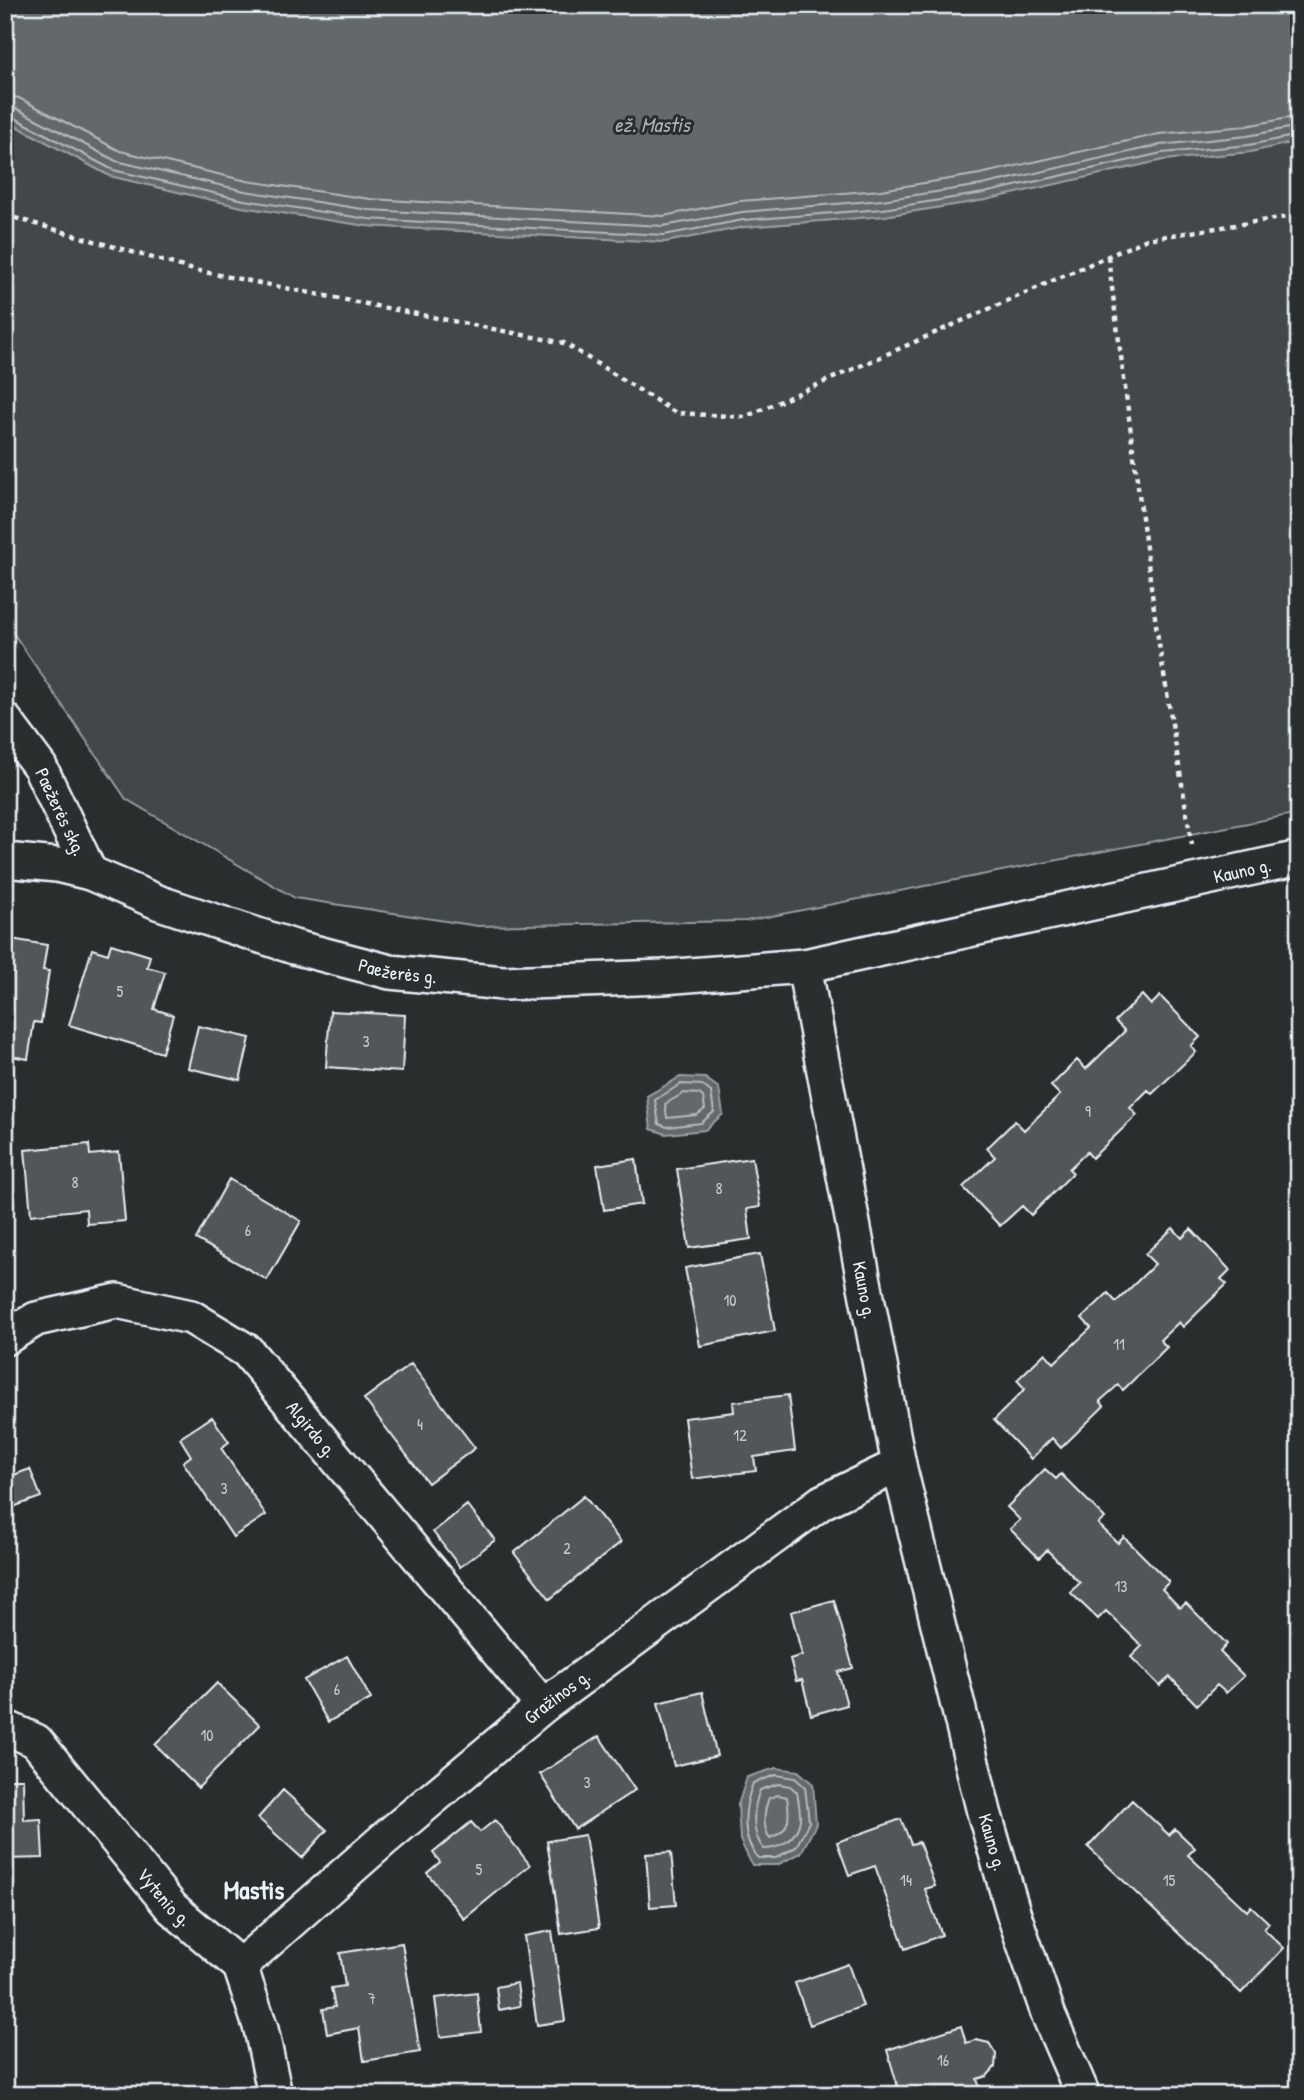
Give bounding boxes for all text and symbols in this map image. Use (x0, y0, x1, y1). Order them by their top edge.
water label: ež. Mastis (614, 110, 692, 139)
street label: Paežerės skg. (29, 764, 93, 860)
street label: Kauno g. (1211, 851, 1273, 889)
street label: Paežerės g. (356, 951, 438, 989)
house number: 5 (117, 980, 124, 1002)
house number: 3 (362, 1030, 370, 1052)
house number: 9 (1085, 1100, 1091, 1122)
house number: 8 (72, 1171, 79, 1193)
house number: 8 (716, 1177, 723, 1199)
house number: 6 (245, 1219, 251, 1241)
street label: Kauno g. (847, 1259, 883, 1321)
house number: 10 (724, 1289, 736, 1311)
house number: 11 (1113, 1333, 1125, 1355)
street label: Algirdo g. (281, 1395, 343, 1463)
house number: 4 (417, 1413, 423, 1435)
house number: 12 (733, 1424, 747, 1446)
house number: 3 (220, 1477, 228, 1499)
house number: 2 (563, 1537, 571, 1559)
house number: 13 (1115, 1575, 1127, 1597)
street label: Gražinos g. (518, 1663, 595, 1730)
house number: 6 (334, 1678, 340, 1700)
house number: 10 (201, 1724, 213, 1746)
house number: 3 (583, 1771, 591, 1793)
street label: Kauno g. (972, 1810, 1014, 1874)
house number: 5 (476, 1858, 483, 1880)
street label: Vytenio g. (131, 1862, 197, 1932)
house number: 14 (900, 1869, 912, 1891)
house number: 15 (1163, 1869, 1176, 1891)
district label: Mastis (224, 1872, 284, 1907)
house number: 7 (368, 1987, 376, 2009)
house number: 16 (937, 2049, 949, 2071)

